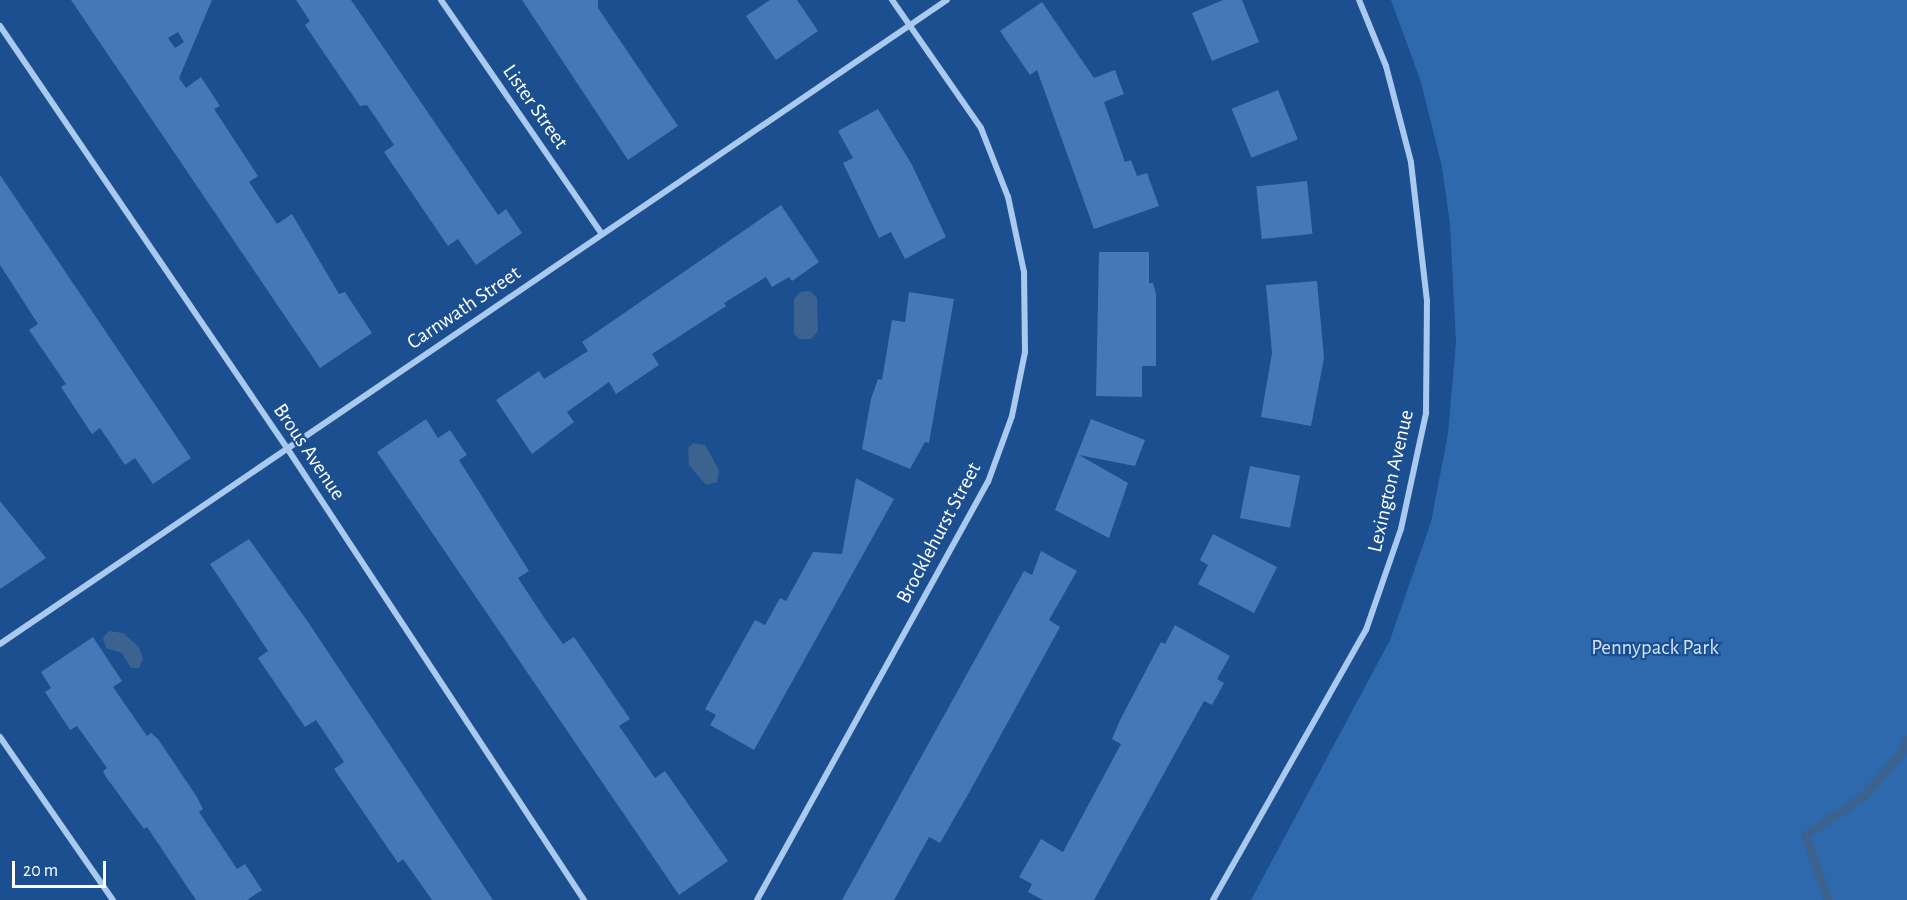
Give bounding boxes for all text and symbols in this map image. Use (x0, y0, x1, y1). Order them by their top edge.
street label: Lister Street (497, 60, 573, 154)
street label: Carnwath Street (402, 261, 526, 355)
street label: Brous Avenue (267, 399, 351, 505)
street label: Lexington Avenue (1362, 407, 1420, 555)
street label: Brocklehurst Street (891, 458, 987, 608)
park label: Pennypack Park (1591, 635, 1719, 661)
scale bar (15, 849, 110, 887)
text: 20 m (23, 862, 58, 880)

